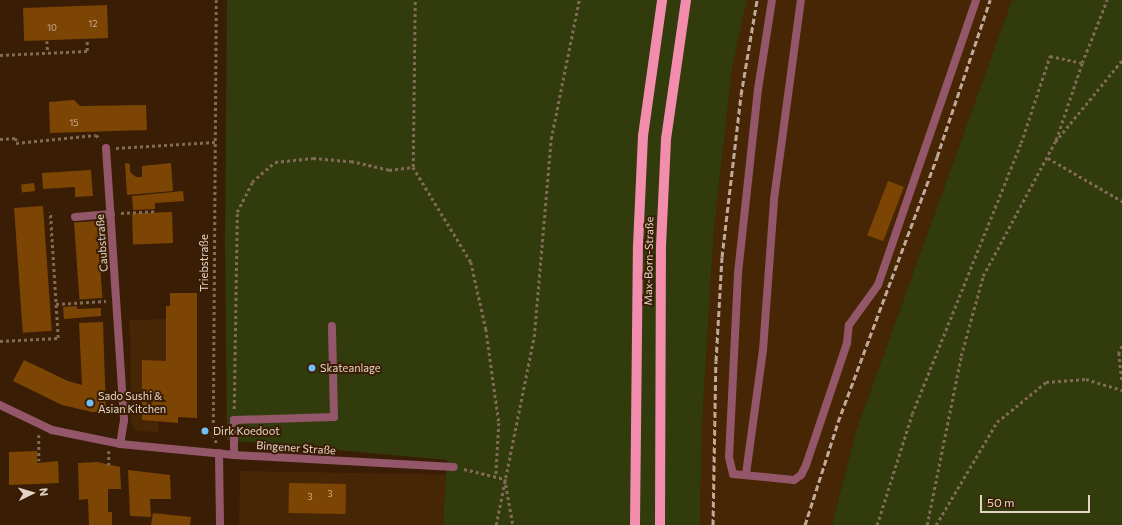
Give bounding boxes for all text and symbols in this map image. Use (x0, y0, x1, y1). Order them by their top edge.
house number: 12 (89, 19, 97, 29)
house number: 10 (47, 23, 57, 33)
house number: 15 (69, 118, 79, 128)
street label: Caubstraße (93, 214, 111, 272)
street label: Max-Born-Straße (642, 216, 656, 306)
street label: Triebstraße (197, 234, 211, 292)
place label: Skateanlage (320, 361, 381, 375)
marker: Skateanlage (307, 363, 317, 373)
place label: Sado Sushi & Asian Kitchen (98, 390, 166, 416)
marker: Sado Sushi & Asian Kitchen (85, 398, 95, 408)
place label: Dirk Koedoot (213, 424, 280, 438)
marker: Dirk Koedoot (200, 426, 210, 436)
street label: Bingener Straße (256, 439, 336, 457)
north arrow (12, 473, 52, 513)
text: N (38, 487, 51, 497)
scale bar (982, 487, 1092, 513)
house number: 3 (327, 489, 333, 499)
house number: 3 (307, 492, 313, 502)
text: 50 m (987, 495, 1015, 509)

